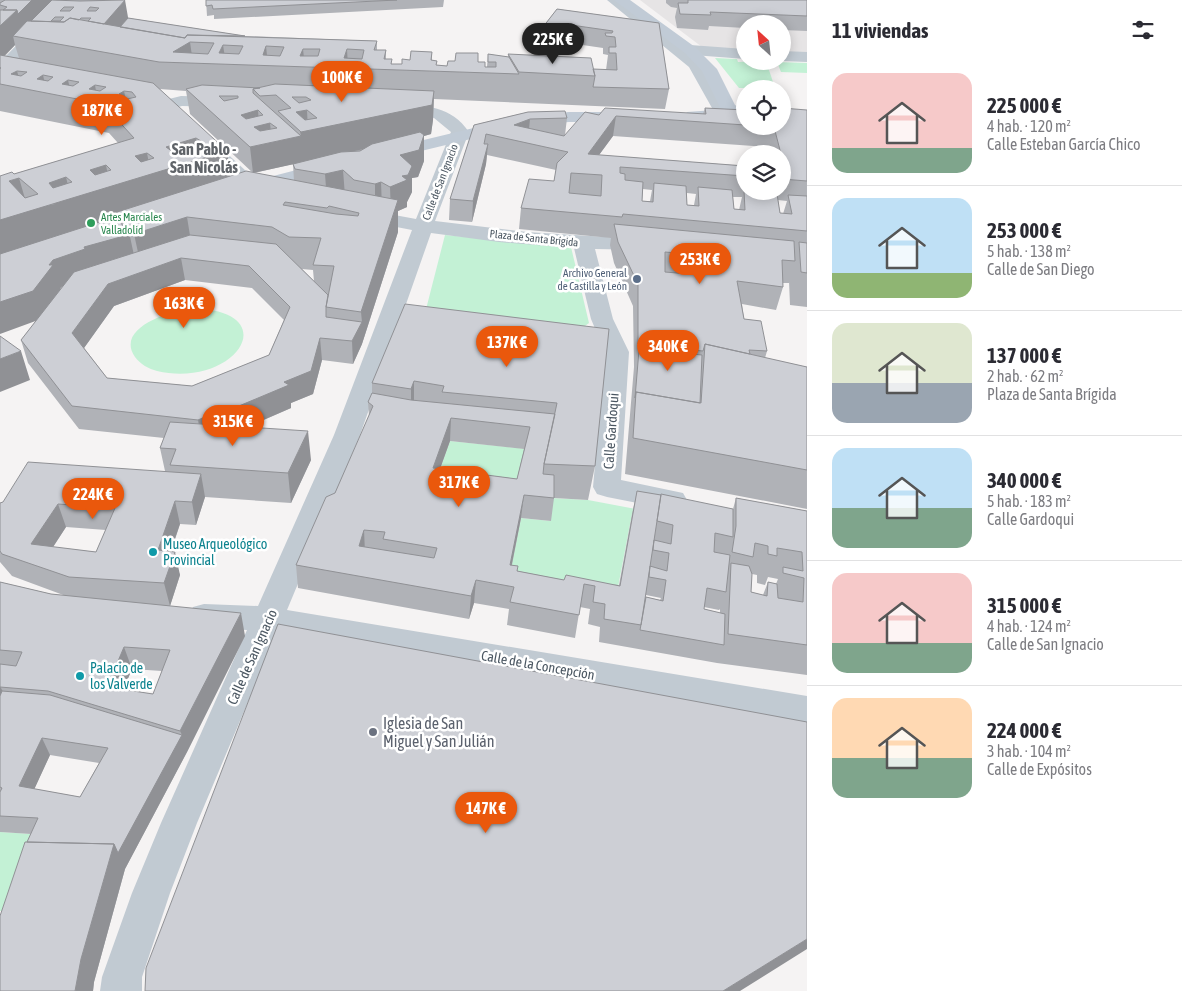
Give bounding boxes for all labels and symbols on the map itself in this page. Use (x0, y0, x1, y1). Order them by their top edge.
north arrow (736, 15, 791, 70)
pin: 225K € (512, 22, 594, 65)
pin: 100K € (301, 61, 383, 103)
pin: 187K € (61, 94, 143, 136)
district label: San Pablo - San Nicolás (170, 140, 238, 176)
street label: Calle de San Ignacio (420, 142, 460, 222)
place label: Artes Marciales Valladolid (101, 211, 162, 236)
marker: Artes Marciales Valladolid (85, 217, 97, 229)
street label: Plaza de Santa Brígida (489, 227, 579, 249)
pin: 253K € (659, 242, 741, 285)
place label: Archivo General de Castilla y León (557, 267, 627, 292)
marker: Archivo General de Castilla y León (631, 273, 643, 285)
pin: 163K € (143, 286, 225, 329)
pin: 137K € (466, 326, 548, 368)
pin: 340K € (627, 330, 709, 372)
street label: Calle Gardoqui (600, 392, 622, 470)
pin: 315K € (192, 404, 274, 447)
pin: 317K € (418, 466, 500, 508)
pin: 224K € (52, 478, 134, 520)
place label: Museo Arqueológico Provincial (163, 536, 267, 568)
marker: Museo Arqueológico Provincial (147, 546, 159, 558)
street label: Calle de San Ignacio (224, 607, 280, 707)
street label: Calle de la Concepción (480, 647, 596, 683)
place label: Palacio de los Valverde (90, 660, 153, 692)
marker: Palacio de los Valverde (74, 670, 86, 682)
place label: Iglesia de San Miguel y San Julián (383, 714, 495, 751)
marker: Iglesia de San Miguel y San Julián (367, 726, 379, 738)
pin: 147K € (445, 792, 527, 834)

